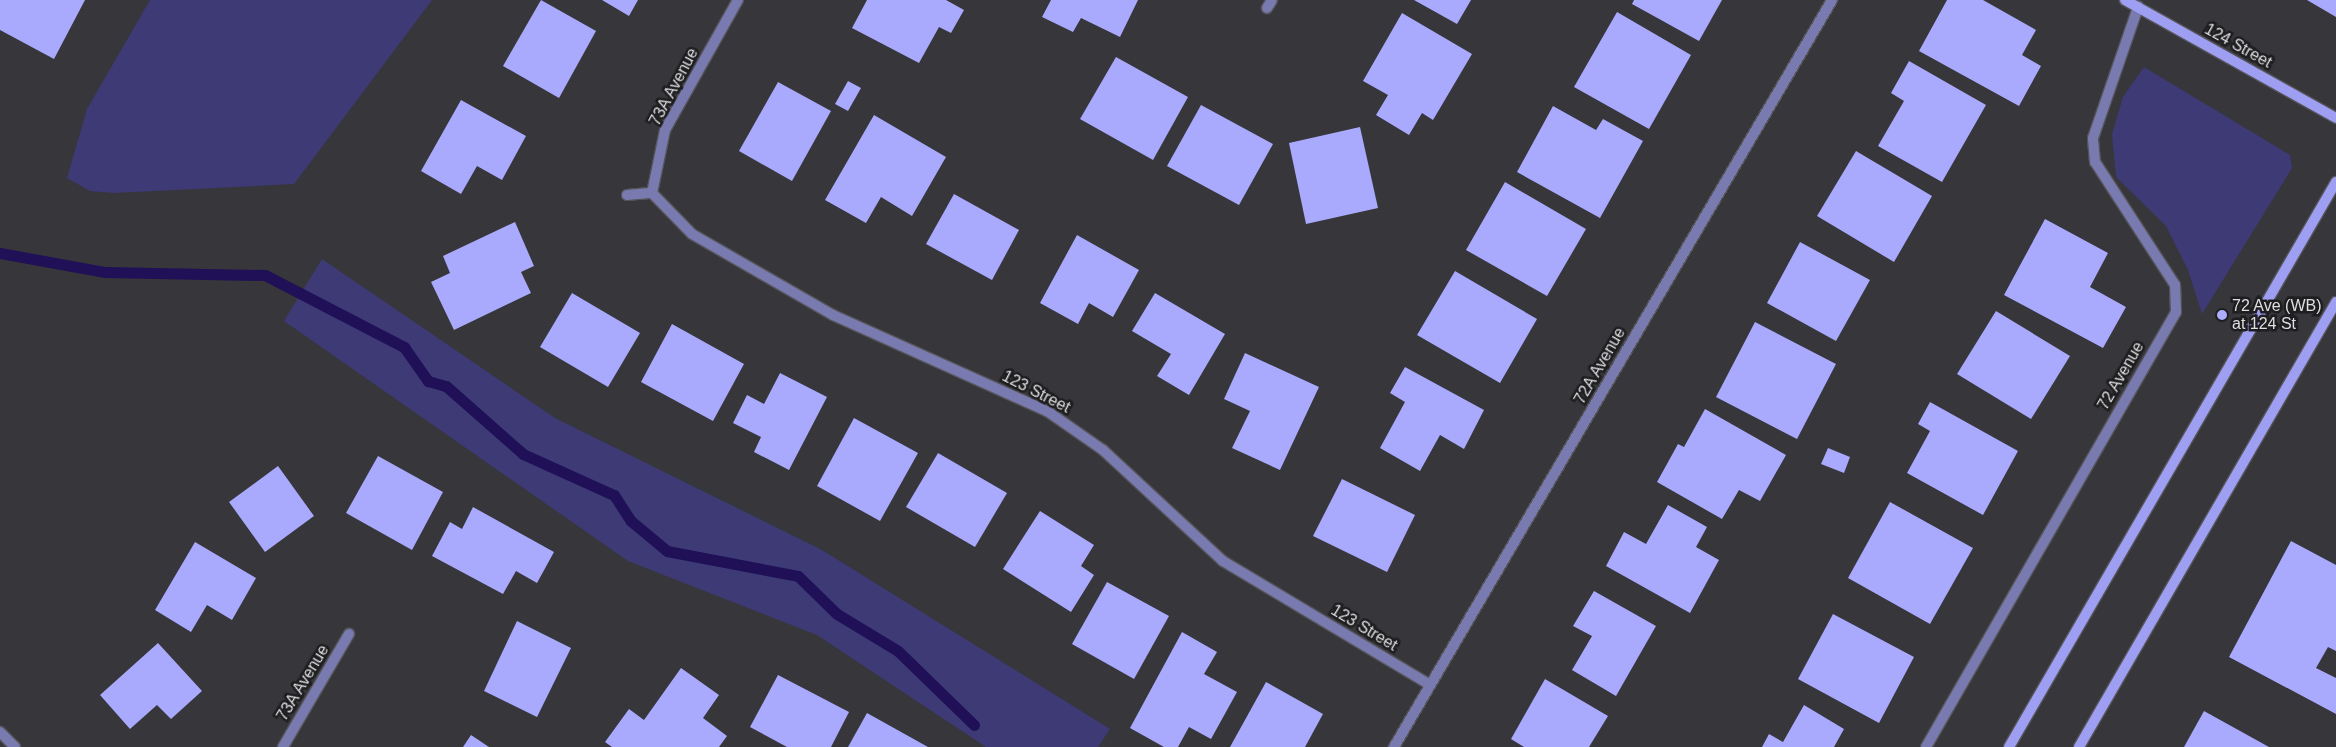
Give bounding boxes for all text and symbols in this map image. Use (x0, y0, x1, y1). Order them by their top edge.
street label: 124 Street (2201, 20, 2275, 72)
street label: 73A Avenue (645, 44, 703, 130)
place label: 72 Ave (WB) at 124 St (2232, 296, 2322, 334)
marker: 72 Ave (WB) at 124 St (2216, 309, 2228, 321)
street label: 72A Avenue (1570, 324, 1630, 408)
street label: 72 Avenue (2094, 338, 2148, 414)
street label: 123 Street (999, 367, 1073, 417)
street label: 123 Street (1327, 601, 1401, 655)
street label: 73A Avenue (272, 641, 334, 725)

